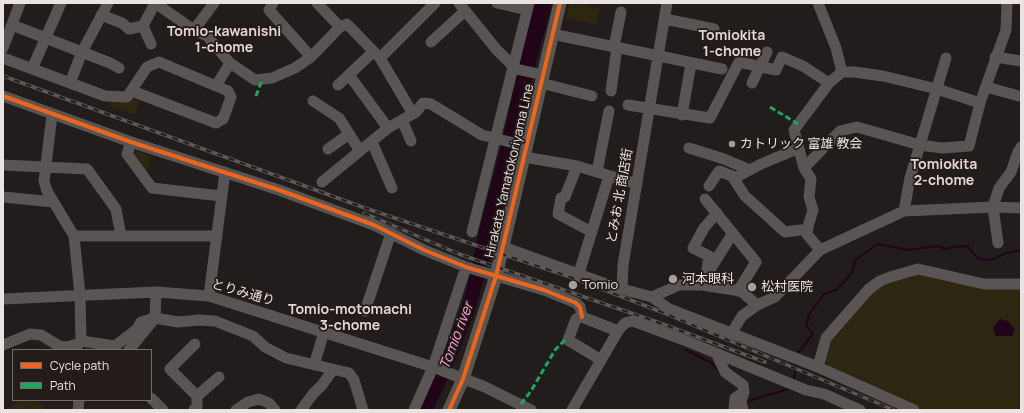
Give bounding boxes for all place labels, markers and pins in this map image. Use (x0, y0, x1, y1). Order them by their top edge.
place label: カトリック 富雄 教会 (740, 136, 862, 152)
marker: カトリック 富雄 教会 (727, 139, 737, 149)
place label: 河本眼科 (682, 271, 734, 287)
marker: 河本眼科 (667, 273, 679, 285)
place label: Tomio (582, 277, 618, 293)
marker: Tomio (567, 279, 579, 291)
place label: 松村医院 (761, 279, 813, 295)
marker: 松村医院 (746, 281, 758, 293)

